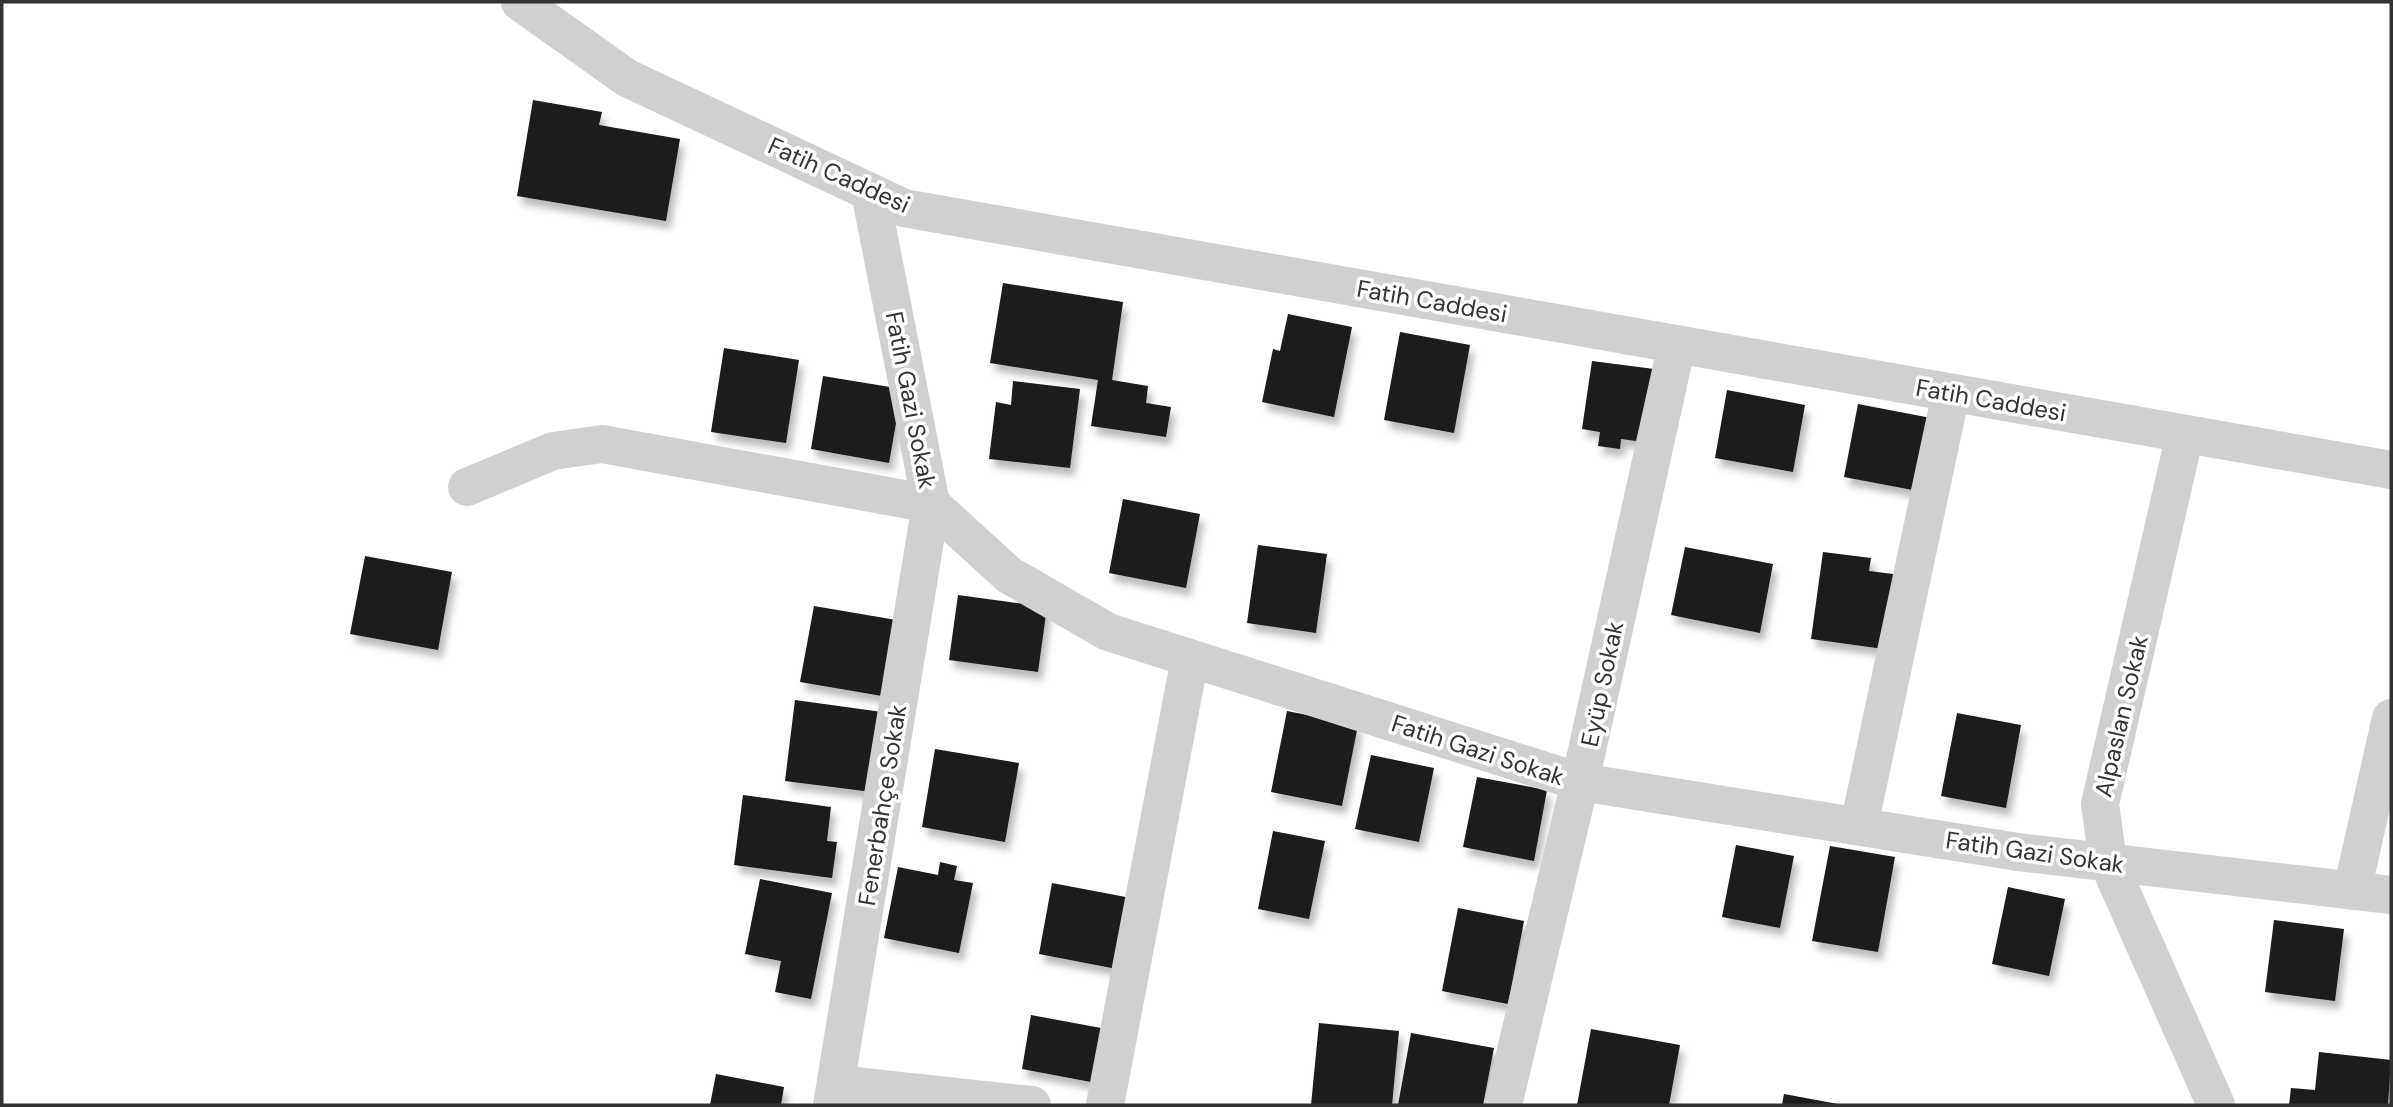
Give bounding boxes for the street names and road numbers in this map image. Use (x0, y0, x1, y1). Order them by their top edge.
street label: Fatih Caddesi (763, 130, 915, 220)
street label: Fatih Caddesi (1355, 273, 1509, 329)
street label: Fatih Gazi Sokak (879, 309, 943, 491)
street label: Fatih Caddesi (1914, 372, 2068, 428)
street label: Eyüp Sokak (1574, 618, 1630, 750)
street label: Alpaslan Sokak (2087, 632, 2155, 800)
street label: Fenerbahçe Sokak (851, 702, 913, 908)
street label: Fatih Gazi Sokak (1388, 707, 1568, 793)
street label: Fatih Gazi Sokak (1944, 824, 2126, 880)

